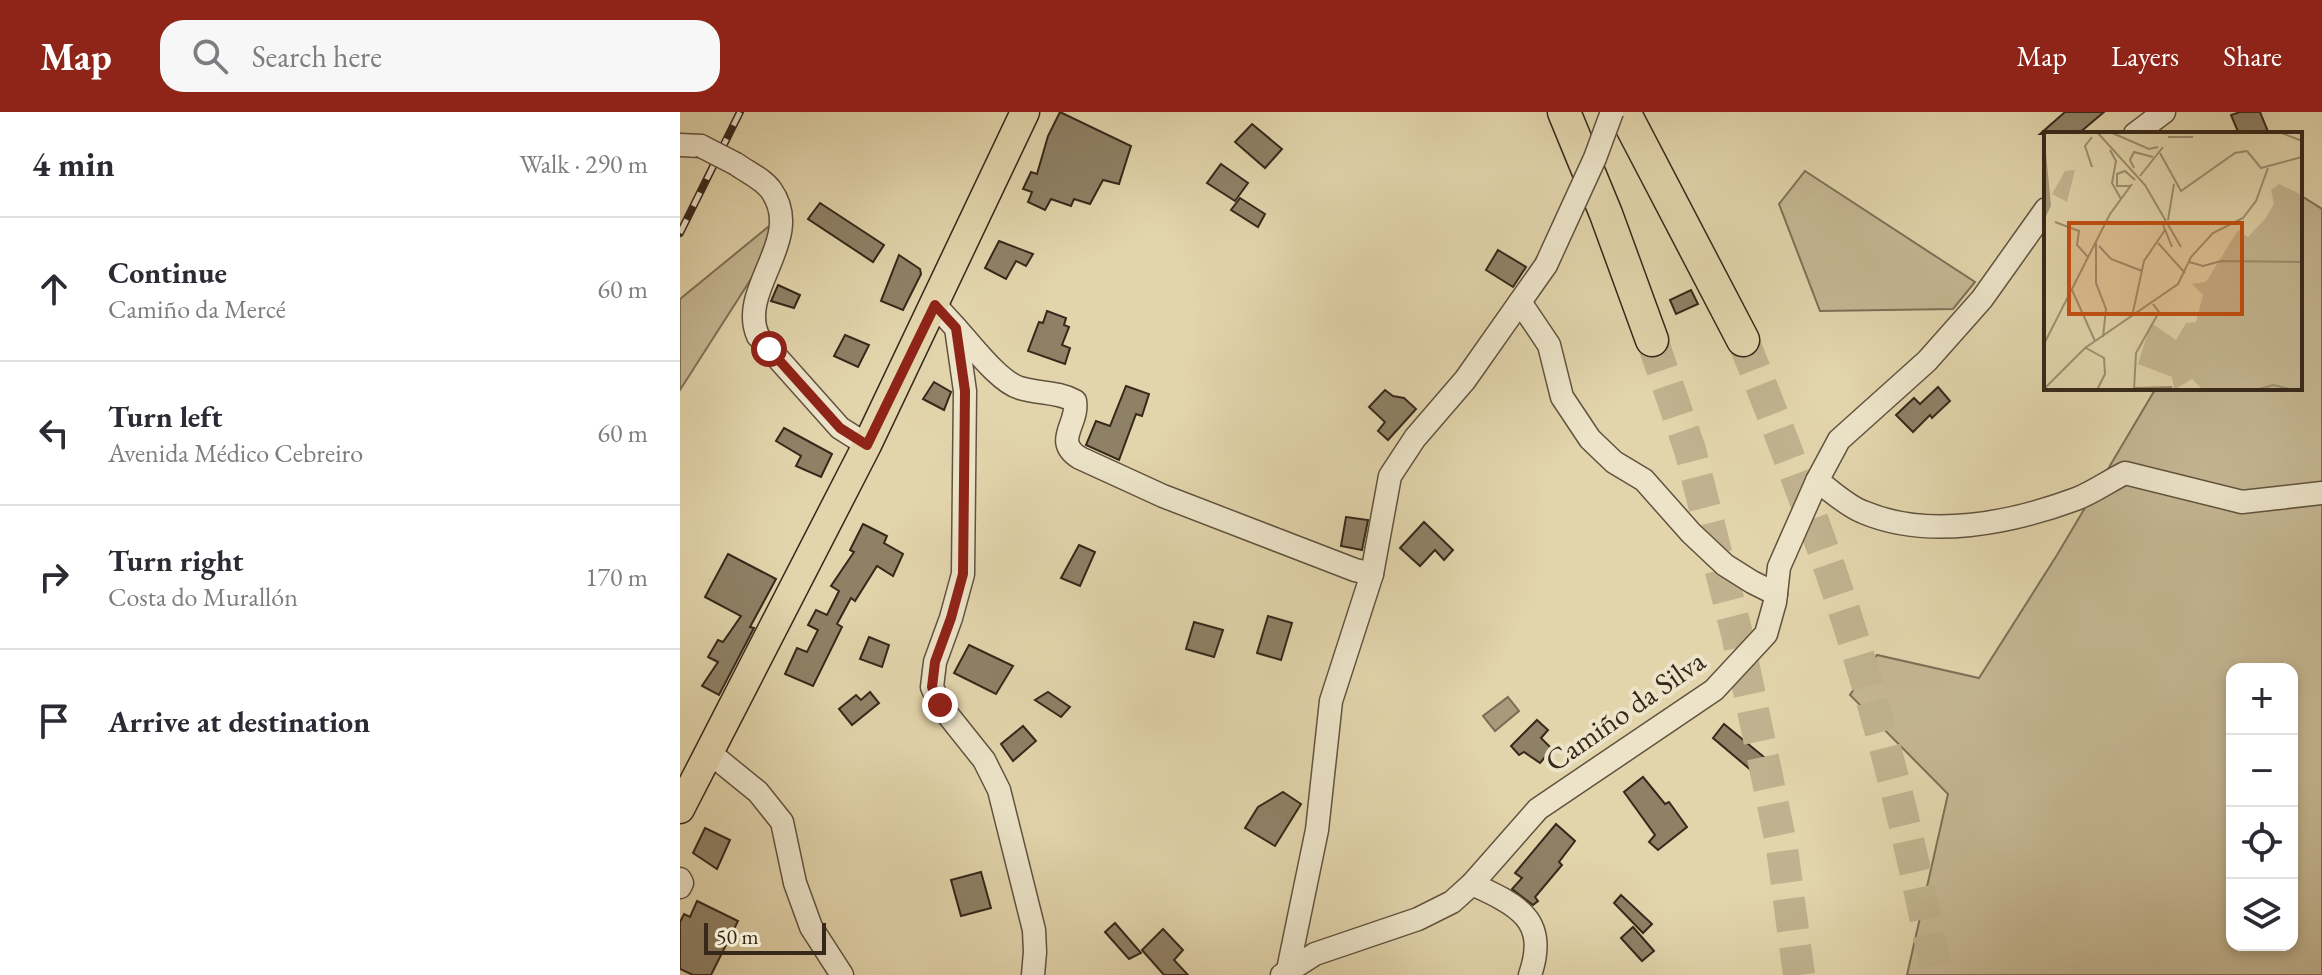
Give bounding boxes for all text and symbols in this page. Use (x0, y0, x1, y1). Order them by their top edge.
search box (160, 20, 720, 92)
text: Map (40, 32, 112, 81)
icon: search (188, 34, 232, 78)
text: Search here (252, 37, 382, 76)
text: Map (2017, 38, 2067, 74)
text: Layers (2111, 38, 2179, 74)
text: Share (2223, 38, 2282, 74)
inset map (2044, 132, 2302, 390)
text: 4 min (32, 142, 115, 186)
text: Walk · 290 m (520, 147, 648, 181)
text: Continue (108, 253, 227, 292)
icon: ahead (32, 267, 76, 311)
text: 60 m (598, 272, 648, 306)
text: Camiño da Mercé (108, 292, 286, 326)
route start (751, 331, 787, 367)
text: Turn left (108, 397, 222, 436)
icon: left (32, 411, 76, 455)
text: 60 m (598, 416, 648, 450)
text: Avenida Médico Cebreiro (108, 436, 363, 470)
text: Turn right (108, 541, 244, 580)
icon: right (32, 555, 76, 599)
text: 170 m (585, 560, 648, 594)
text: Costa do Murallón (108, 580, 298, 614)
street label: Camiño da Silva (1537, 641, 1712, 780)
map controls (2226, 663, 2298, 951)
button: + (2226, 663, 2298, 735)
route end (922, 687, 958, 723)
icon: arrive (32, 699, 76, 743)
text: Arrive at destination (108, 702, 370, 741)
button: − (2226, 735, 2298, 807)
button: locate (2226, 807, 2298, 879)
button: layers (2226, 879, 2298, 951)
scale bar (704, 919, 826, 955)
text: 50 m (716, 922, 759, 951)

